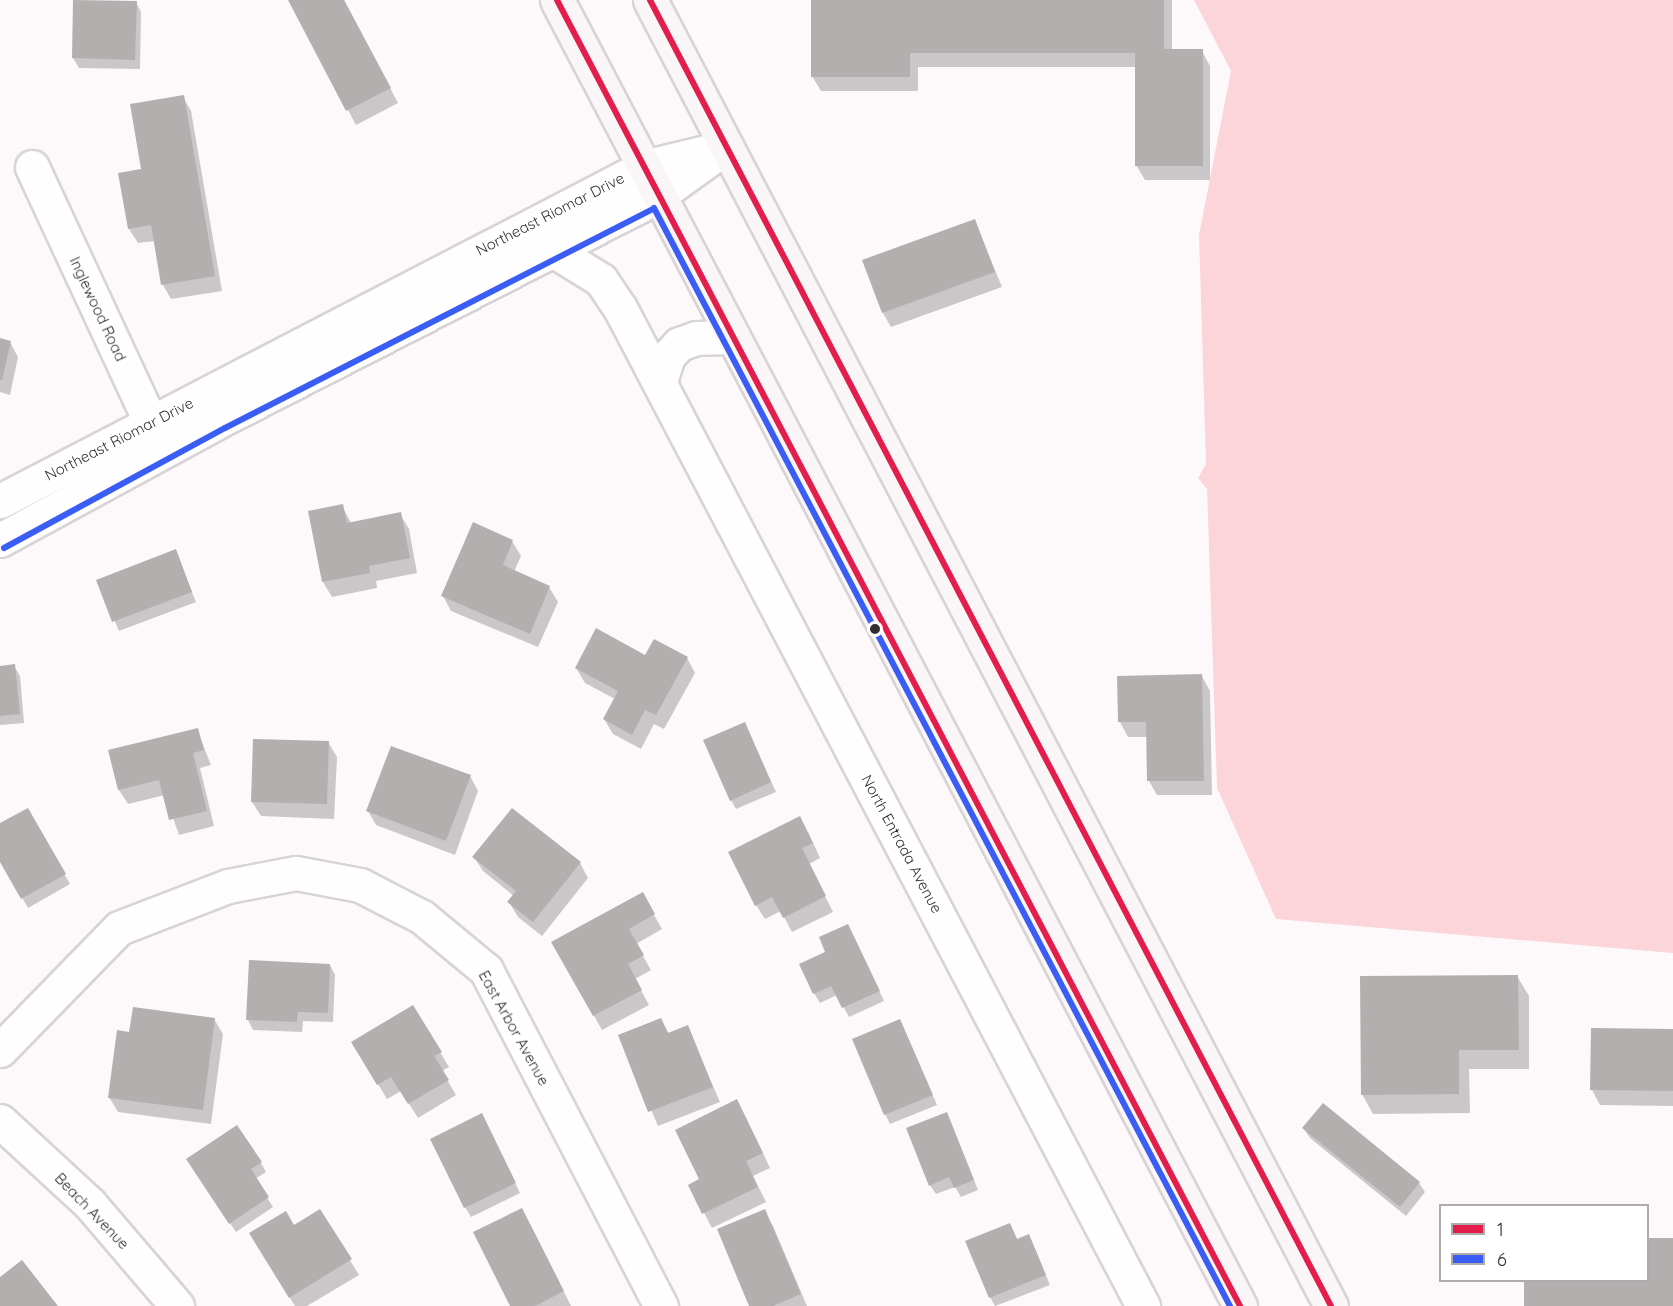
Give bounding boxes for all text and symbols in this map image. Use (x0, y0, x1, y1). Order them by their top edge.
street label: Northeast Riomar Drive (473, 169, 627, 259)
street label: Inglewood Road (66, 254, 130, 364)
street label: Northeast Riomar Drive (42, 394, 196, 484)
unlabelled marker (869, 623, 881, 635)
street label: North Entrada Avenue (858, 772, 946, 916)
street label: East Arbor Avenue (475, 967, 553, 1089)
street label: Beach Avenue (51, 1169, 133, 1253)
legend (1439, 1204, 1649, 1282)
text: 1 (1497, 1218, 1504, 1241)
text: 6 (1497, 1248, 1507, 1271)

